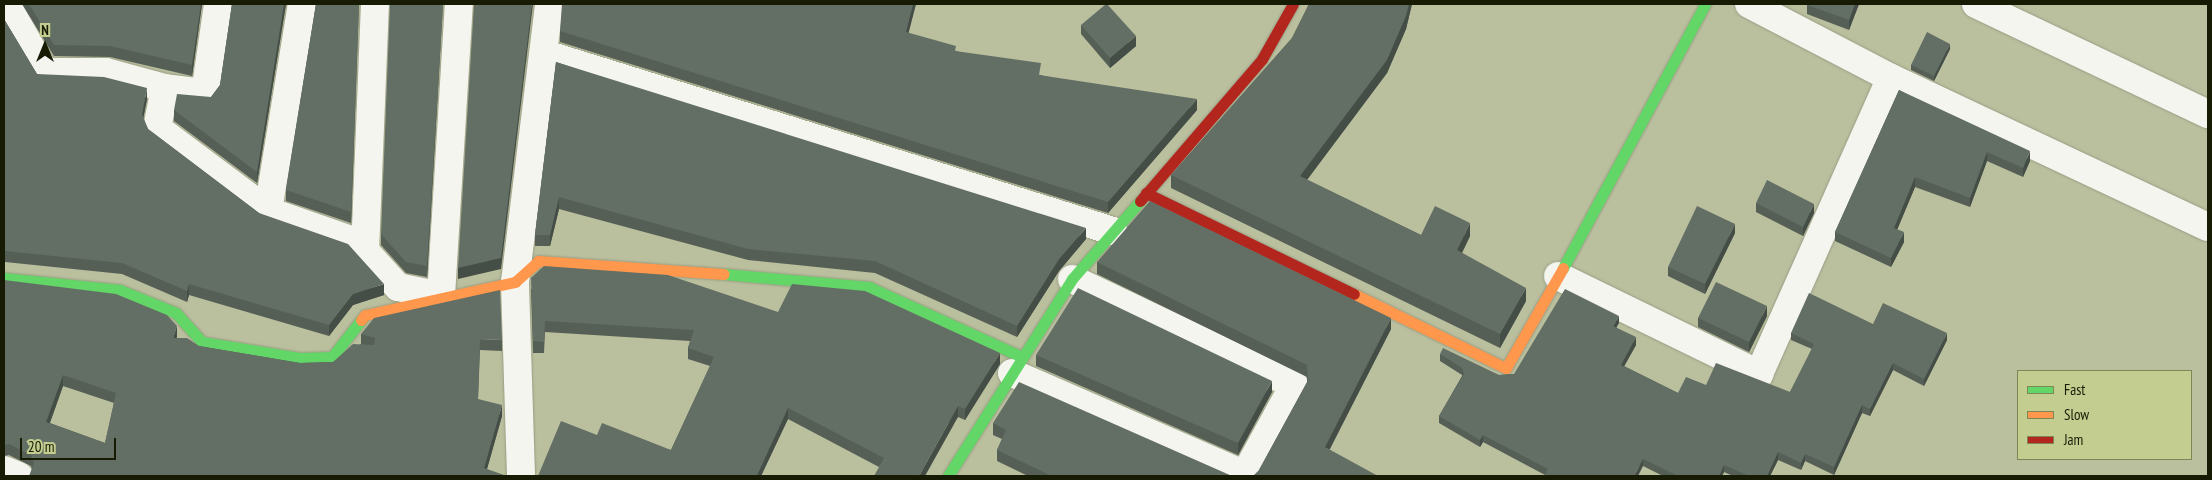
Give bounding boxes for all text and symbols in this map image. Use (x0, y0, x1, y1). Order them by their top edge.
north arrow (20, 20, 70, 70)
text: N (41, 21, 49, 39)
legend (2017, 370, 2192, 460)
text: Fast (2064, 380, 2085, 399)
text: Slow (2064, 405, 2089, 424)
scale bar (22, 428, 119, 460)
text: Jam (2064, 430, 2083, 449)
text: 20 m (28, 437, 54, 456)

